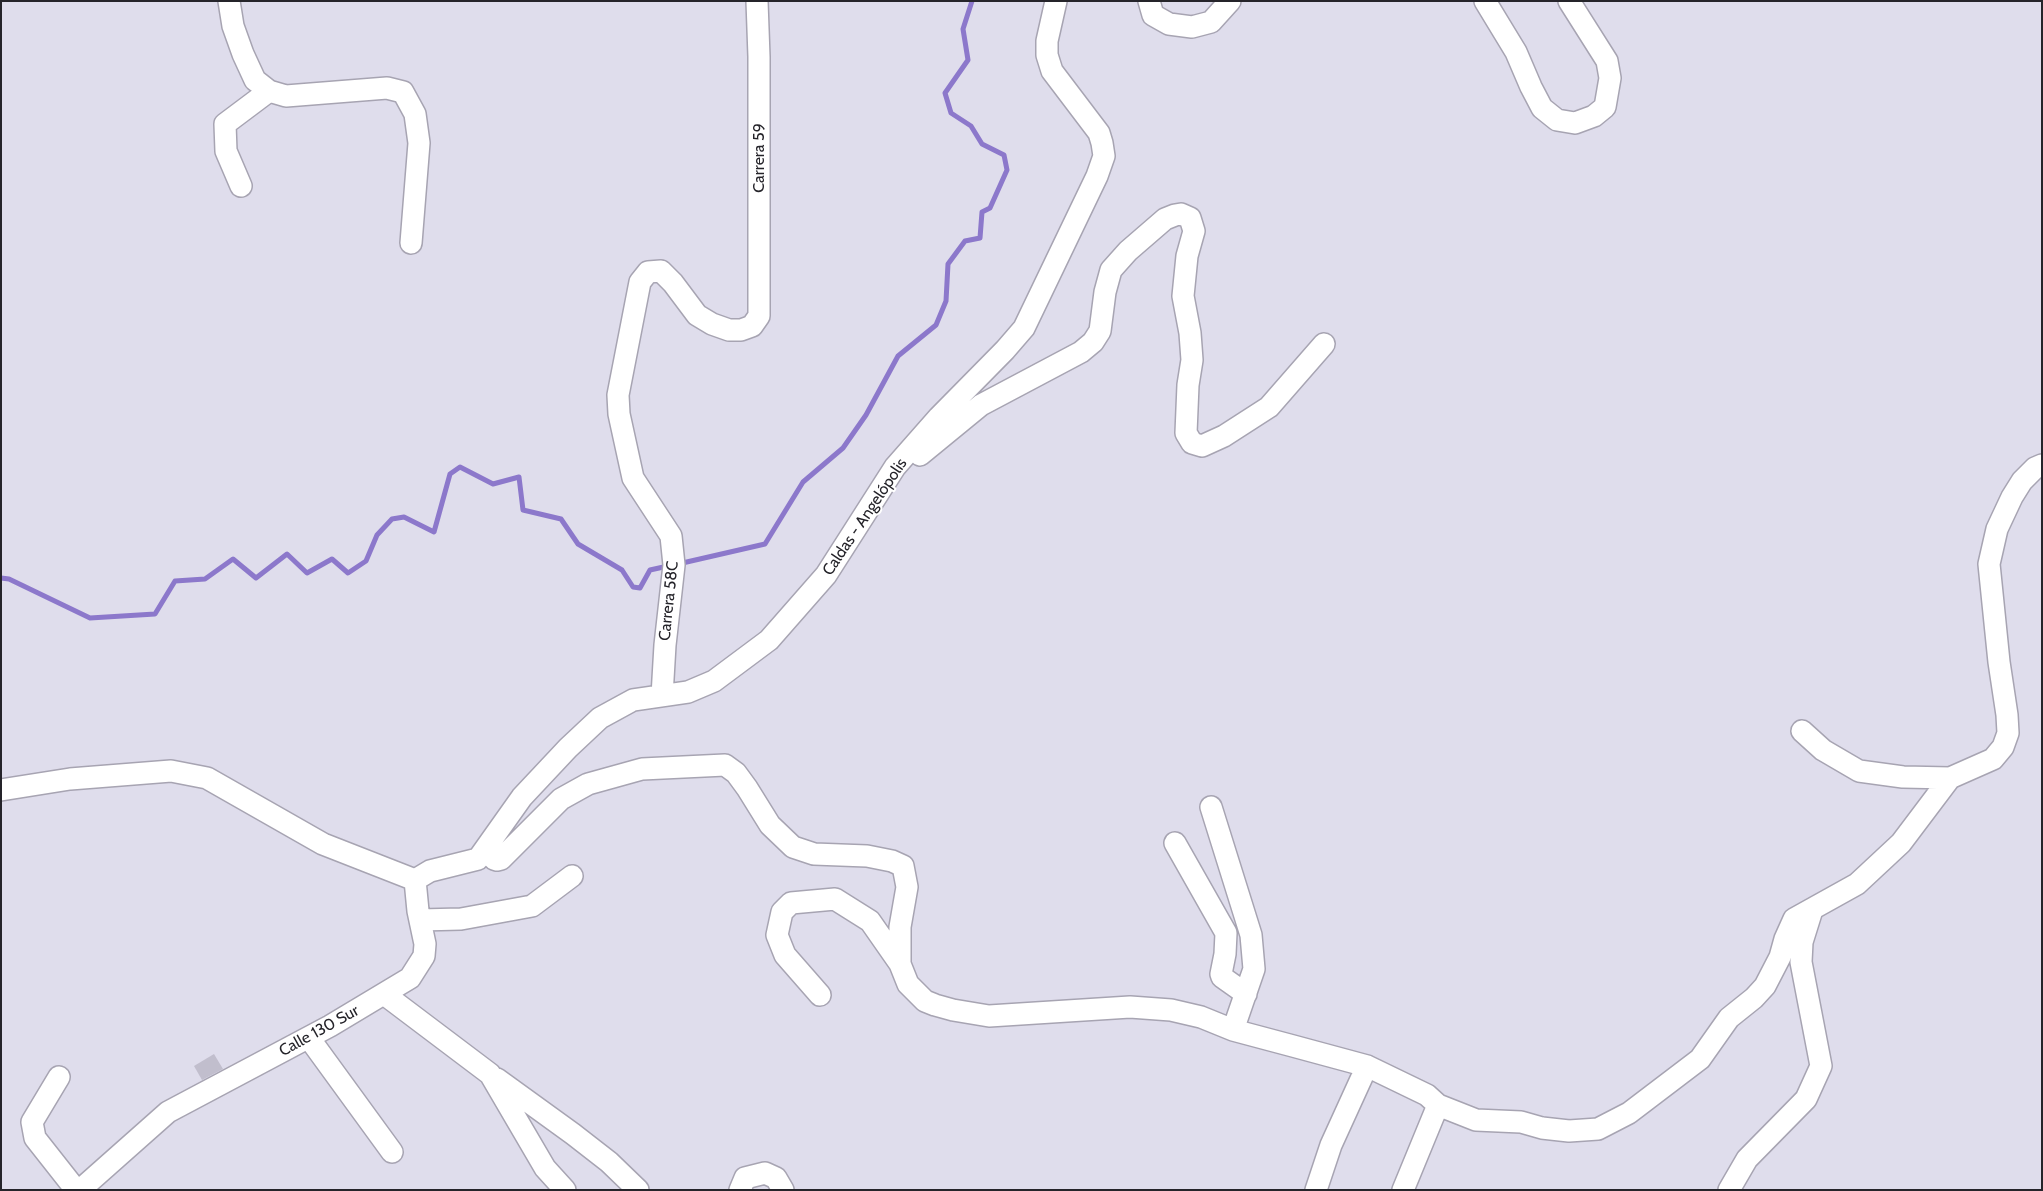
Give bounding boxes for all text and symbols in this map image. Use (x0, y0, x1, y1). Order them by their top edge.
street label: Carrera 59 (749, 123, 769, 193)
street label: Caldas - Angelópolis (819, 455, 911, 579)
street label: Carrera 58C (655, 560, 683, 642)
street label: Calle 130 Sur (276, 1001, 362, 1061)

